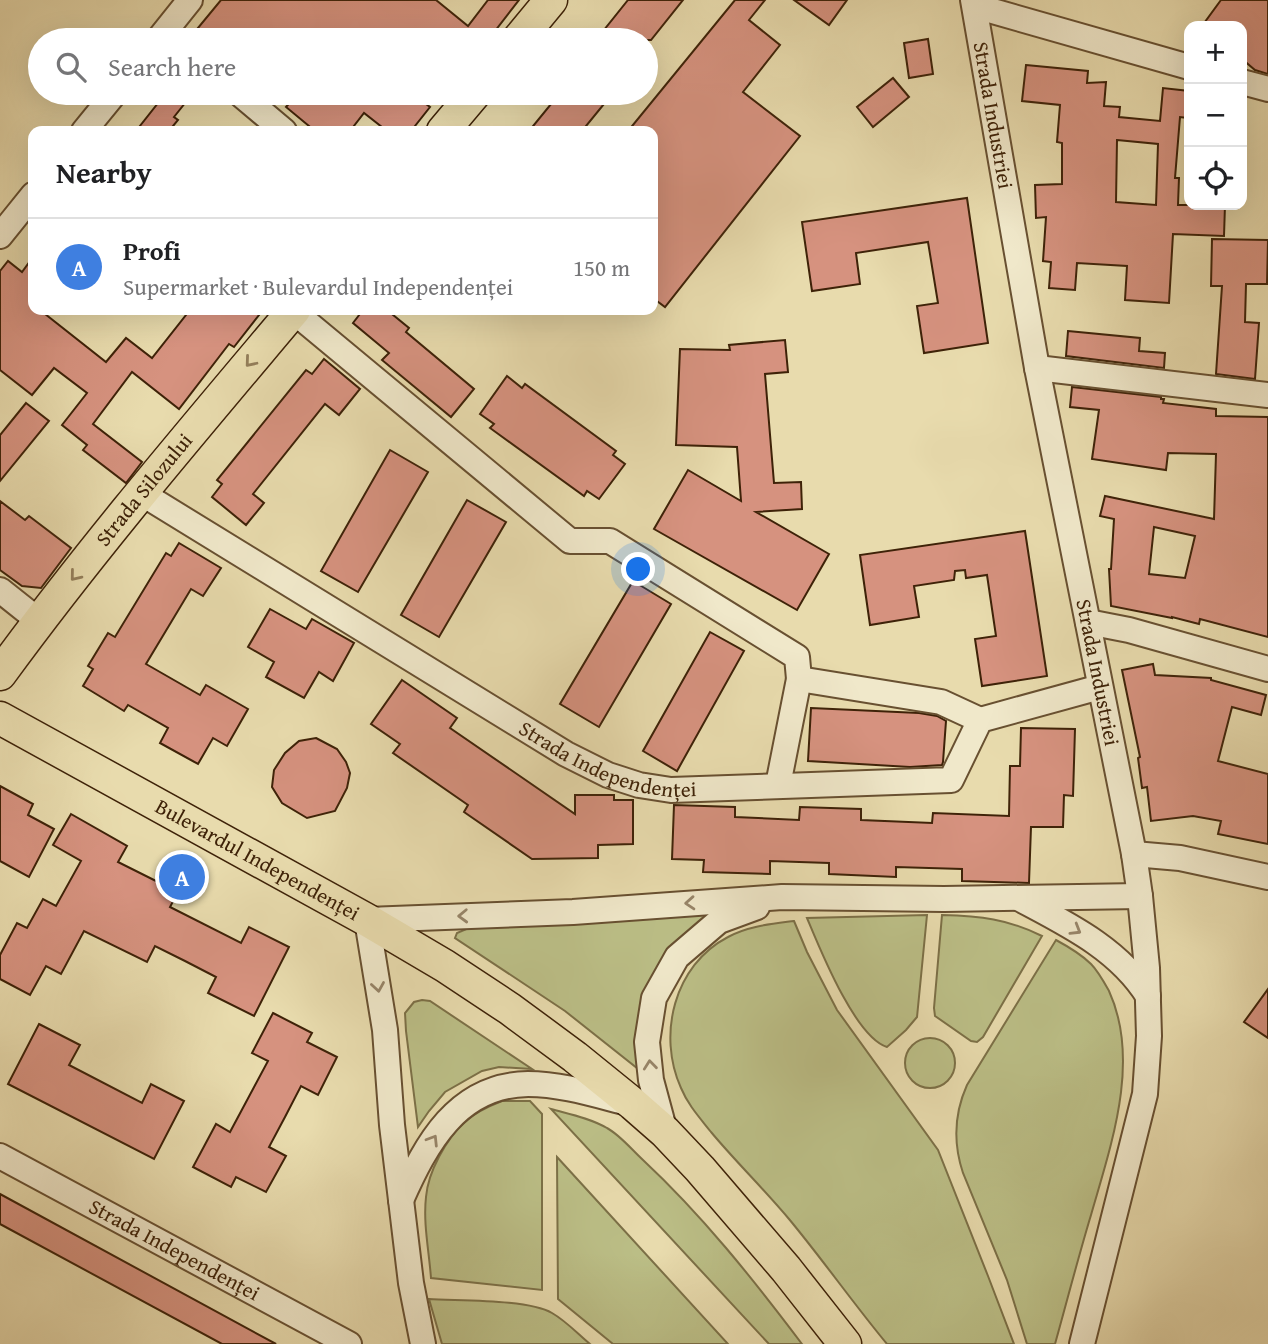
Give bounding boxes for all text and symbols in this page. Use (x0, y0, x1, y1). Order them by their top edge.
map controls (1184, 21, 1247, 210)
button: + (1184, 21, 1247, 84)
search box (28, 28, 658, 105)
street label: Strada Industriei (966, 39, 1022, 191)
text: Search here (108, 47, 236, 86)
icon: search (52, 48, 90, 86)
button: − (1184, 84, 1247, 147)
button: locate (1184, 147, 1247, 210)
text: Nearby (56, 150, 152, 194)
text: Profi (123, 231, 181, 270)
text: A (72, 251, 86, 284)
text: 150 m (573, 251, 630, 284)
text: Supermarket · Bulevardul Independenței (123, 270, 513, 303)
one-way arrow (246, 354, 258, 367)
street label: Strada Silozului (88, 426, 200, 553)
your location (621, 552, 655, 586)
one-way arrow (70, 568, 83, 580)
street label: Strada Industriei (1068, 596, 1128, 748)
street label: Strada Independenței (513, 713, 697, 805)
street label: Bulevardul Independenței (150, 791, 366, 928)
pin: A (159, 851, 205, 903)
one-way arrow (684, 896, 695, 911)
one-way arrow (457, 908, 468, 923)
one-way arrow (1069, 922, 1082, 935)
one-way arrow (370, 981, 385, 993)
one-way arrow (642, 1060, 657, 1071)
one-way arrow (424, 1135, 437, 1148)
street label: Strada Independenței (83, 1191, 266, 1308)

